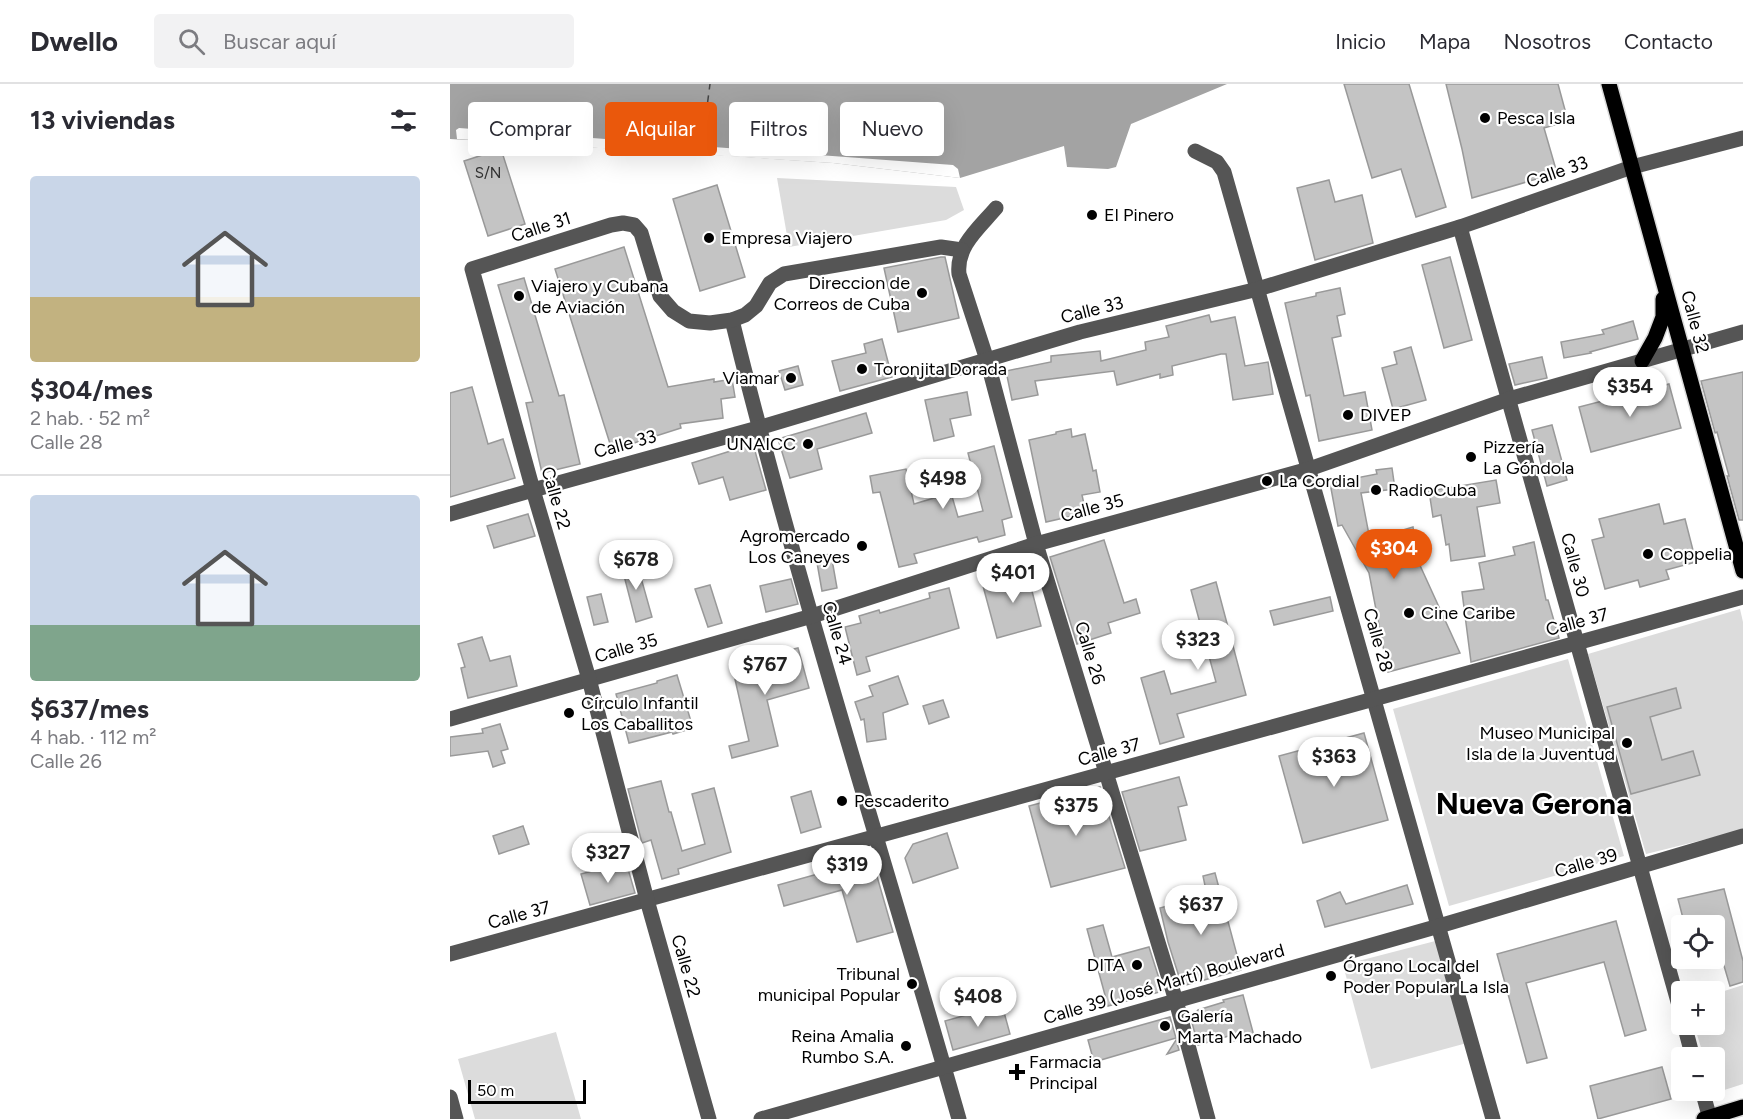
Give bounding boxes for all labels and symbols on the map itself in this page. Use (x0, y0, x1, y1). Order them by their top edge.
place label: Pesca Isla (1497, 107, 1575, 129)
marker: Pesca Isla (1478, 111, 1492, 125)
street label: Calle 33 (1523, 151, 1591, 193)
house number: S/N (475, 164, 501, 182)
place label: El Pinero (1104, 204, 1174, 226)
street label: Calle 31 (508, 207, 574, 247)
marker: El Pinero (1085, 208, 1099, 222)
place label: Empresa Viajero (721, 227, 853, 249)
marker: Empresa Viajero (702, 231, 716, 245)
place label: Direccion de Correos de Cuba (774, 272, 910, 315)
place label: Viajero y Cubana de Aviación (531, 275, 668, 318)
marker: Direccion de Correos de Cuba (915, 286, 929, 300)
street label: Calle 32 (1676, 288, 1714, 356)
marker: Viajero y Cubana de Aviación (512, 289, 526, 303)
street label: Calle 33 (1058, 292, 1126, 328)
place label: Toronjita Dorada (874, 358, 1007, 380)
marker: Toronjita Dorada (855, 362, 869, 376)
place label: Viamar (723, 367, 779, 389)
pin: $354 (1594, 367, 1666, 418)
marker: Viamar (784, 371, 798, 385)
place label: DIVEP (1360, 404, 1411, 426)
marker: DIVEP (1341, 408, 1355, 422)
street label: Calle 33 (591, 425, 659, 463)
place label: UNAICC (726, 433, 796, 455)
place label: Pizzería La Góndola (1483, 436, 1574, 479)
marker: UNAICC (801, 437, 815, 451)
marker: Pizzería La Góndola (1464, 450, 1478, 464)
pin: $498 (907, 459, 979, 510)
street label: Calle 22 (537, 464, 575, 532)
place label: La Cordial (1279, 470, 1359, 492)
marker: La Cordial (1260, 474, 1274, 488)
place label: RadioCuba (1388, 479, 1476, 501)
marker: RadioCuba (1369, 483, 1383, 497)
street label: Calle 35 (1058, 489, 1126, 527)
place label: Agromercado Los Caneyes (740, 525, 850, 568)
pin: $304 (1358, 529, 1430, 580)
street label: Calle 30 (1556, 530, 1594, 600)
marker: Agromercado Los Caneyes (855, 539, 869, 553)
pin: $678 (600, 540, 672, 591)
place label: Coppelia (1660, 543, 1732, 565)
marker: Coppelia (1641, 547, 1655, 561)
pin: $401 (977, 553, 1049, 604)
street label: Calle 24 (817, 598, 857, 668)
place label: Cine Caribe (1421, 602, 1515, 624)
street label: Calle 37 (1543, 603, 1611, 641)
street label: Calle 28 (1358, 606, 1398, 674)
marker: Cine Caribe (1402, 606, 1416, 620)
street label: Calle 26 (1070, 619, 1110, 687)
pin: $323 (1162, 620, 1234, 671)
street label: Calle 35 (592, 629, 660, 667)
pin: $767 (729, 645, 801, 696)
place label: Círculo Infantil Los Caballitos (581, 692, 699, 735)
marker: Círculo Infantil Los Caballitos (562, 706, 576, 720)
place label: Museo Municipal Isla de la Juventud (1466, 722, 1615, 765)
street label: Calle 37 (1075, 733, 1143, 771)
marker: Museo Municipal Isla de la Juventud (1620, 736, 1634, 750)
pin: $363 (1298, 737, 1370, 788)
district label: Nueva Gerona (1436, 785, 1632, 822)
pin: $375 (1040, 786, 1112, 837)
place label: Pescaderito (854, 790, 949, 812)
marker: Pescaderito (835, 794, 849, 808)
pin: $327 (572, 833, 644, 884)
street label: Calle 39 (1552, 844, 1620, 882)
pin: $319 (811, 845, 883, 896)
pin: $637 (1165, 885, 1237, 936)
street label: Calle 37 (485, 896, 553, 934)
street label: Calle 22 (667, 932, 705, 1000)
street label: Calle 39 (José Martí) Boulevard (1041, 939, 1287, 1029)
place label: DITA (1087, 954, 1125, 976)
place label: Órgano Local del Poder Popular La Isla (1343, 955, 1509, 998)
marker: DITA (1130, 958, 1144, 972)
place label: Tribunal municipal Popular (758, 963, 900, 1006)
marker: Órgano Local del Poder Popular La Isla (1324, 969, 1338, 983)
marker: Tribunal municipal Popular (905, 977, 919, 991)
pin: $408 (942, 977, 1014, 1028)
place label: Galería Marta Machado (1177, 1005, 1302, 1048)
marker: Galería Marta Machado (1158, 1019, 1172, 1033)
place label: Reina Amalia Rumbo S.A. (791, 1025, 894, 1068)
marker: Reina Amalia Rumbo S.A. (899, 1039, 913, 1053)
place label: Farmacia Principal (1029, 1051, 1102, 1094)
marker: Farmacia Principal (1010, 1065, 1024, 1079)
scale bar (468, 1077, 586, 1104)

